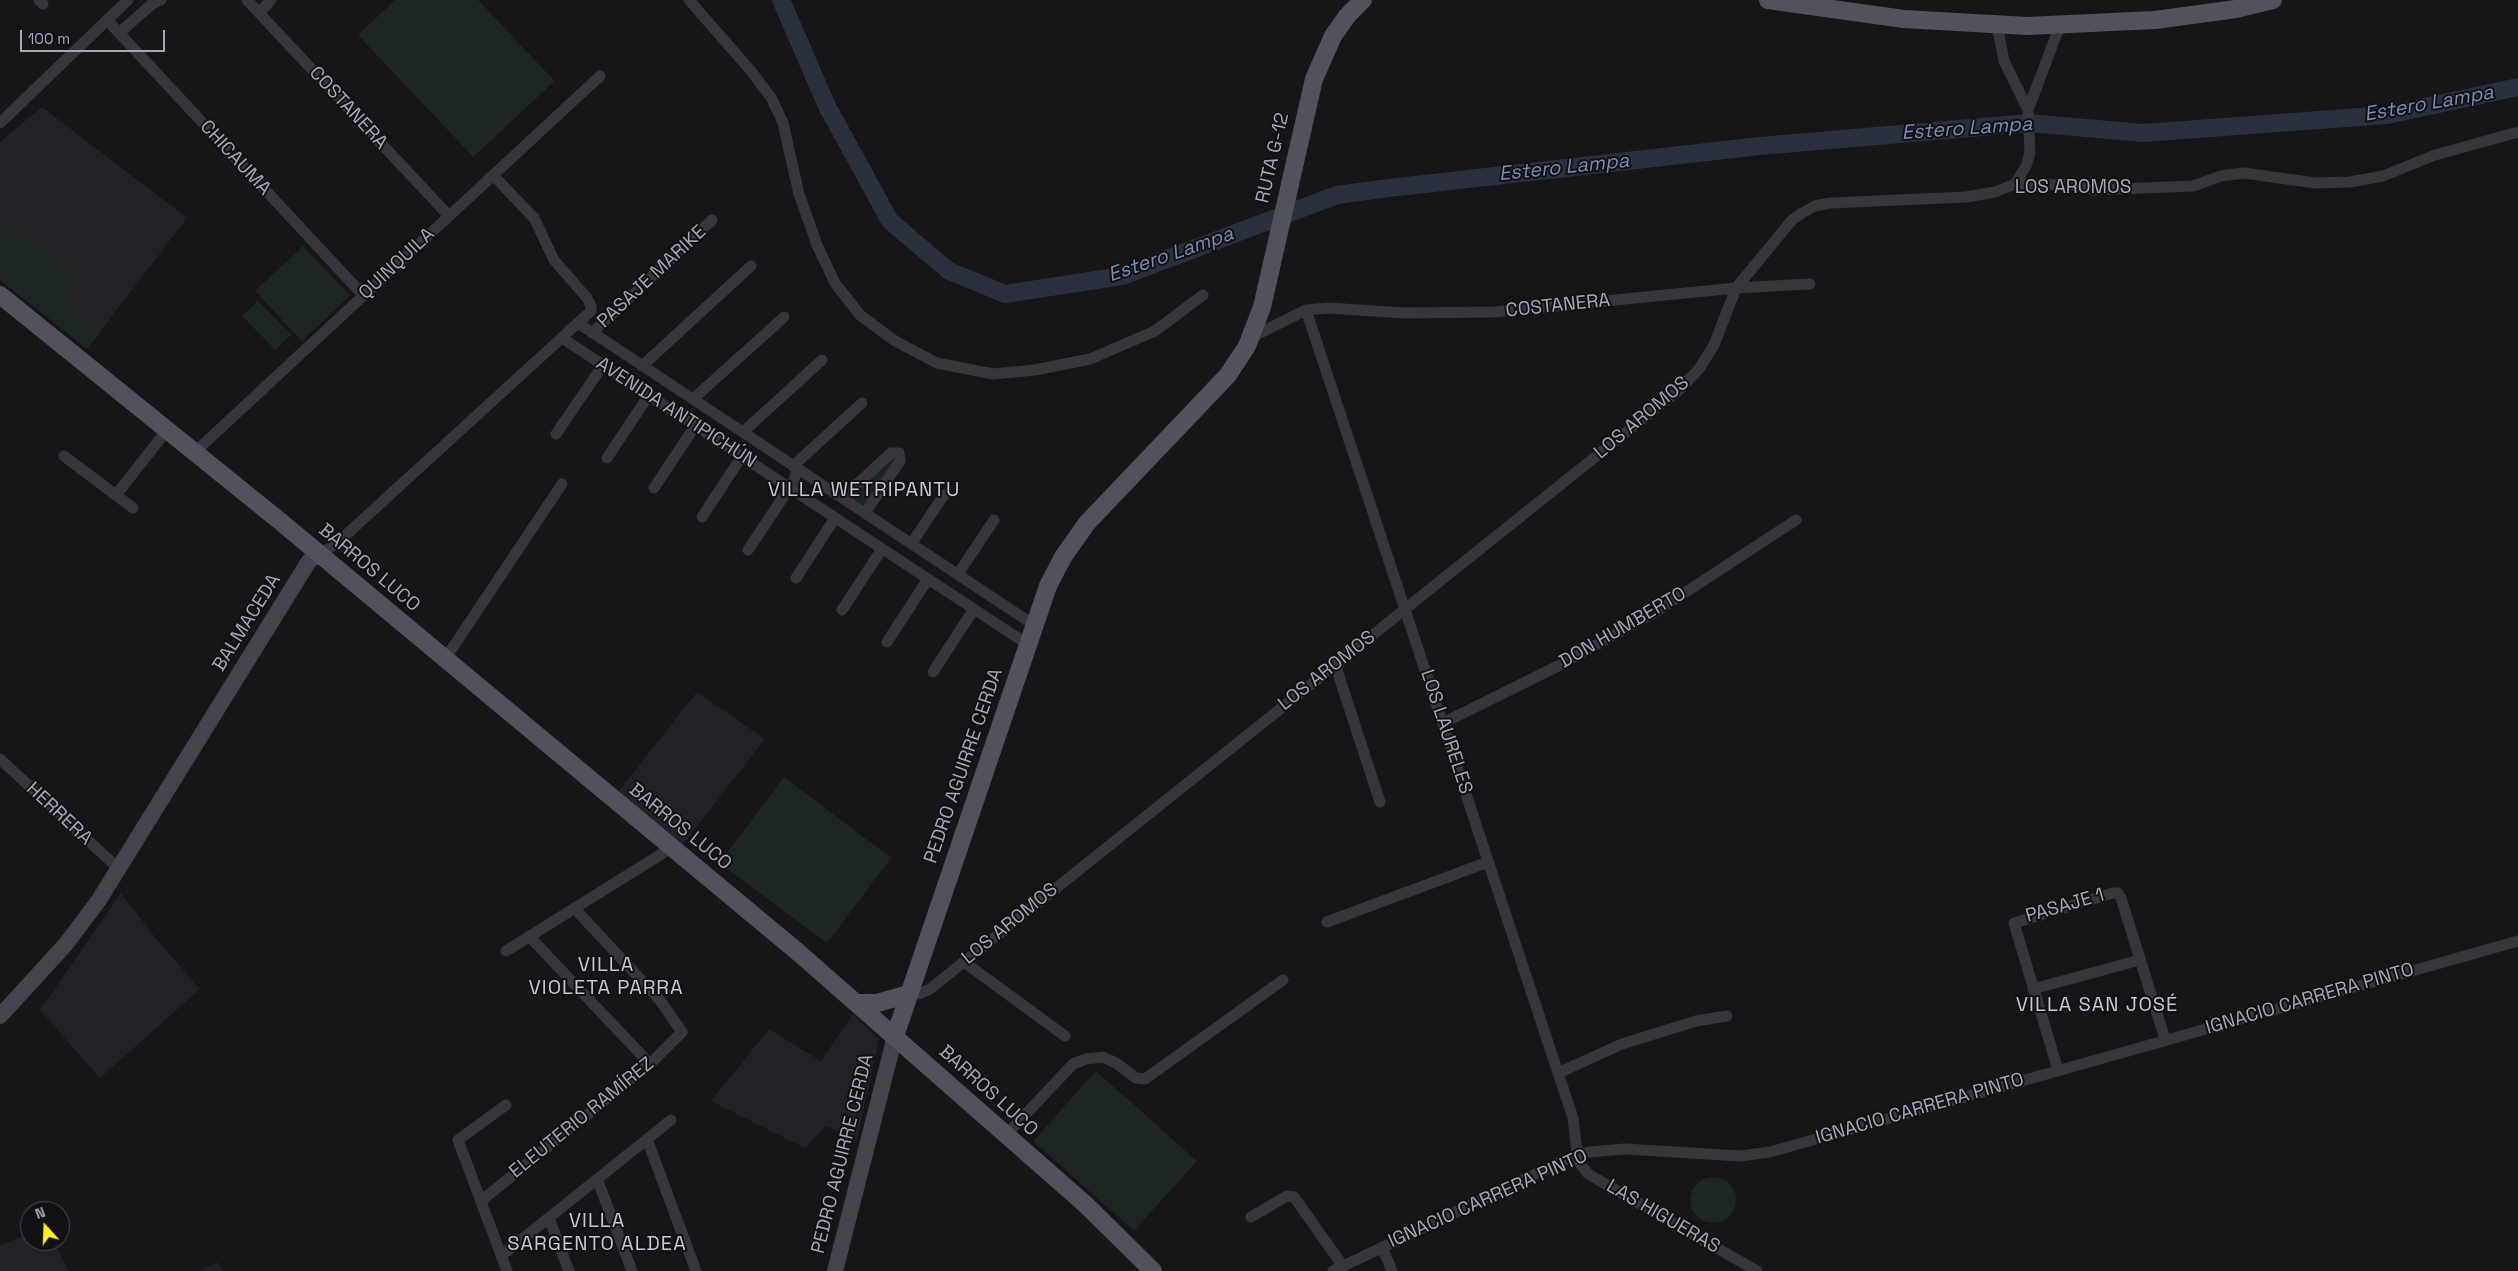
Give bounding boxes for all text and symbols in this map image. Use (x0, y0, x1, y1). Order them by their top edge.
scale bar (22, 20, 168, 52)
text: 100 m (28, 29, 70, 48)
street label: COSTANERA (304, 62, 392, 154)
water label: Estero Lampa (2362, 81, 2496, 127)
street label: RUTA G-12 (1252, 111, 1294, 205)
water label: Estero Lampa (1901, 112, 2033, 146)
street label: CHICAUMA (195, 116, 275, 200)
water label: Estero Lampa (1498, 149, 1630, 187)
street label: LOS AROMOS (2015, 177, 2131, 199)
street label: PASAJE MARIKE (593, 221, 711, 333)
water label: Estero Lampa (1105, 222, 1237, 288)
street label: QUINQUILA (354, 223, 440, 305)
street label: COSTANERA (1505, 289, 1611, 323)
street label: AVENIDA ANTIPICHÚN (592, 353, 760, 473)
street label: LOS AROMOS (1590, 372, 1694, 464)
district label: VILLA WETRIPANTU (766, 479, 962, 503)
street label: BARROS LUCO (314, 519, 424, 617)
street label: BALMACEDA (208, 570, 286, 676)
street label: DON HUMBERTO (1556, 582, 1690, 674)
street label: LOS AROMOS (1274, 626, 1380, 716)
street label: PEDRO AGUIRRE CERDA (920, 665, 1008, 867)
street label: LOS LAURELES (1415, 667, 1477, 797)
street label: HERRERA (21, 778, 97, 850)
street label: BARROS LUCO (624, 779, 736, 875)
street label: LOS AROMOS (957, 878, 1063, 970)
street label: PASAJE 1 (2023, 884, 2107, 928)
district label: VILLA VIOLETA PARRA (527, 954, 685, 1001)
street label: IGNACIO CARRERA PINTO (2203, 958, 2417, 1040)
district label: VILLA SAN JOSÉ (2014, 994, 2180, 1018)
street label: BARROS LUCO (934, 1041, 1042, 1141)
street label: PEDRO AGUIRRE CERDA (807, 1052, 879, 1256)
street label: ELEUTERIO RAMÍREZ (505, 1053, 659, 1183)
street label: IGNACIO CARRERA PINTO (1813, 1068, 2027, 1150)
street label: IGNACIO CARRERA PINTO (1385, 1145, 1591, 1253)
street label: LAS HIGUERAS (1602, 1175, 1724, 1259)
north arrow (20, 1201, 70, 1251)
text: N (33, 1203, 48, 1223)
district label: VILLA SARGENTO ALDEA (506, 1210, 688, 1257)

